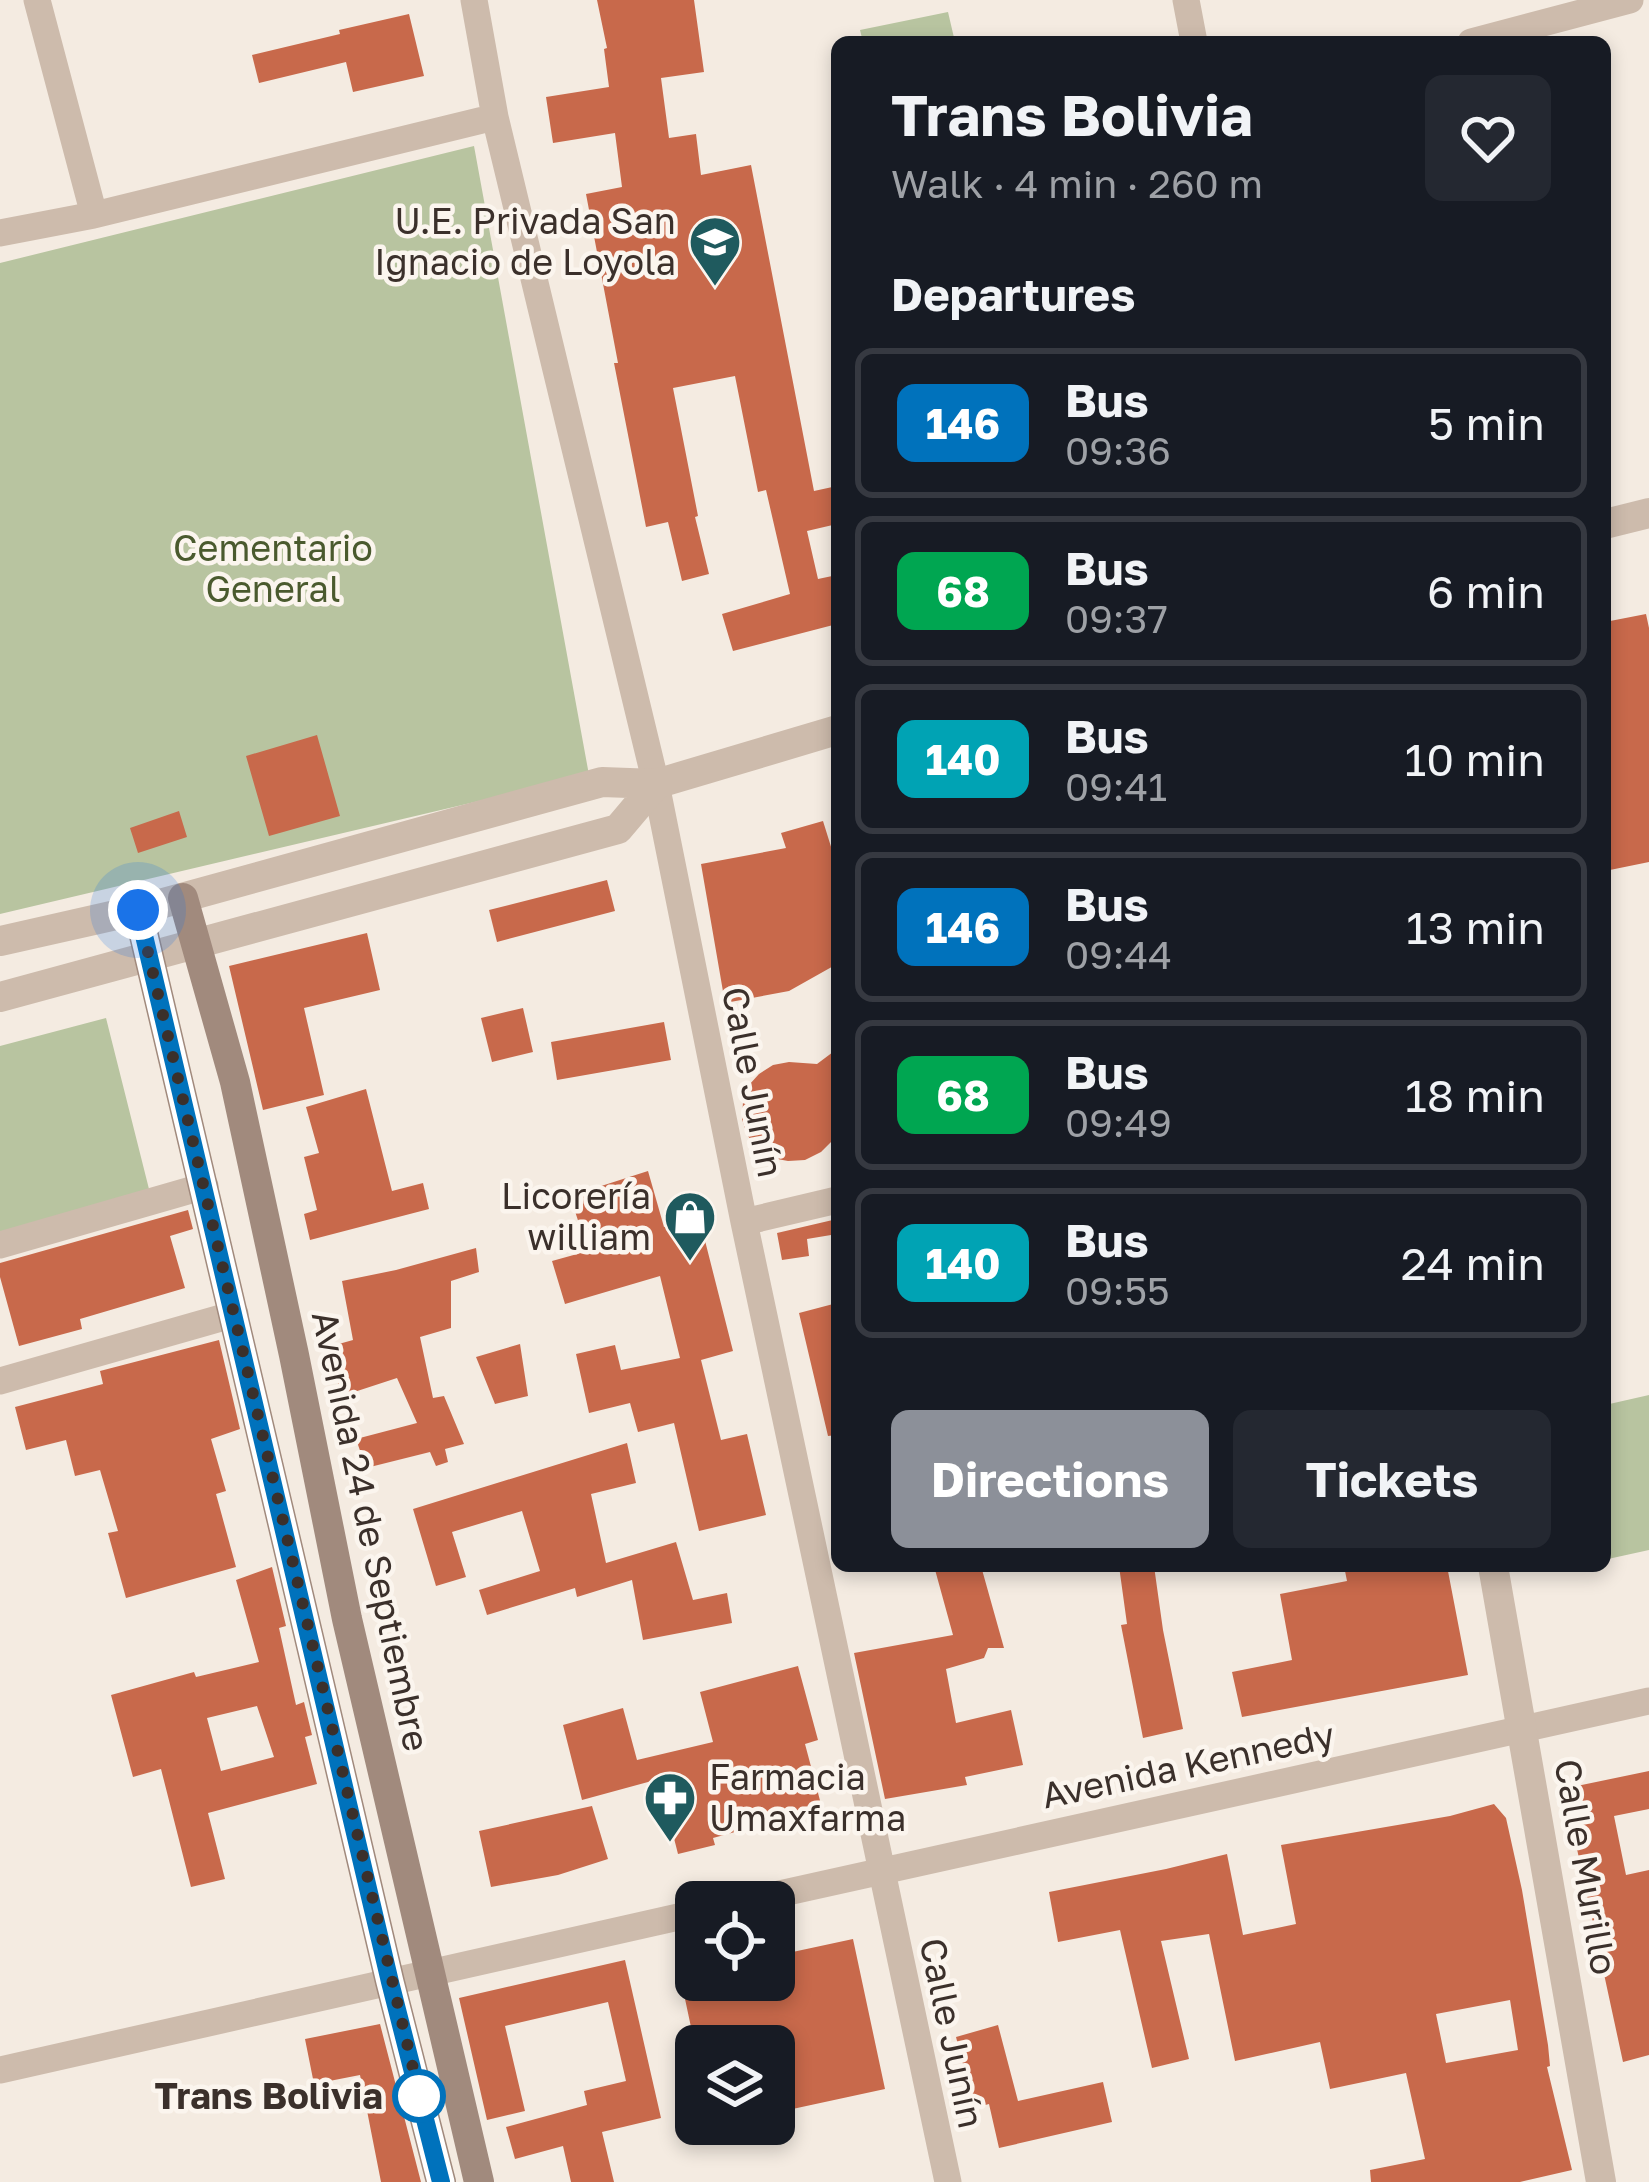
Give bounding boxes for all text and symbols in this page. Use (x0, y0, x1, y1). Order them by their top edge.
button: heart (1425, 75, 1551, 201)
text: Trans Bolivia (891, 80, 1253, 149)
text: Walk · 4 min · 260 m (891, 160, 1263, 207)
place label: U.E. Privada San Ignacio de Loyola (374, 199, 676, 283)
school or university icon: U.E. Privada San Ignacio de Loyola (687, 214, 743, 288)
text: Departures (891, 267, 1135, 321)
text: Bus (1065, 373, 1149, 427)
text: 5 min (1428, 396, 1545, 450)
text: 146 (926, 398, 1000, 448)
text: 09:36 (1065, 427, 1171, 474)
park label: Cementario General (173, 526, 373, 610)
text: Bus (1065, 541, 1149, 595)
text: 6 min (1427, 564, 1545, 618)
text: 68 (936, 566, 990, 616)
text: 09:37 (1065, 595, 1168, 642)
text: Bus (1065, 709, 1149, 763)
text: 10 min (1404, 732, 1545, 786)
text: 140 (925, 734, 1001, 784)
text: 09:41 (1065, 763, 1167, 810)
text: Bus (1065, 877, 1149, 931)
your location (108, 880, 168, 940)
text: 13 min (1406, 900, 1545, 954)
text: 146 (926, 902, 1000, 952)
text: 09:44 (1065, 931, 1172, 978)
street label: Calle Junín (714, 983, 793, 1181)
text: Bus (1065, 1045, 1149, 1099)
text: 18 min (1405, 1068, 1545, 1122)
text: 68 (936, 1070, 990, 1120)
text: 09:49 (1065, 1099, 1172, 1146)
place label: Licorería william (501, 1174, 651, 1258)
shop icon: Licorería william (662, 1189, 718, 1263)
text: Bus (1065, 1213, 1149, 1267)
text: 24 min (1401, 1236, 1545, 1290)
text: 140 (925, 1238, 1001, 1288)
text: 09:55 (1065, 1267, 1170, 1314)
street label: Avenida 24 de Septiembre (304, 1307, 439, 1755)
button: Directions (891, 1410, 1209, 1548)
button: Tickets (1233, 1410, 1551, 1548)
street label: Avenida Kennedy (1038, 1713, 1338, 1817)
place label: Farmacia Umaxfarma (709, 1755, 906, 1839)
street label: Calle Murillo (1546, 1756, 1627, 1978)
pharmacy icon: Farmacia Umaxfarma (642, 1770, 698, 1844)
map controls (675, 1881, 795, 2145)
button: locate (675, 1881, 795, 2001)
street label: Calle Junín (911, 1934, 994, 2132)
button: layers (675, 2025, 795, 2145)
marker: Trans Bolivia (394, 2071, 444, 2121)
place label: Trans Bolivia (154, 2074, 383, 2117)

